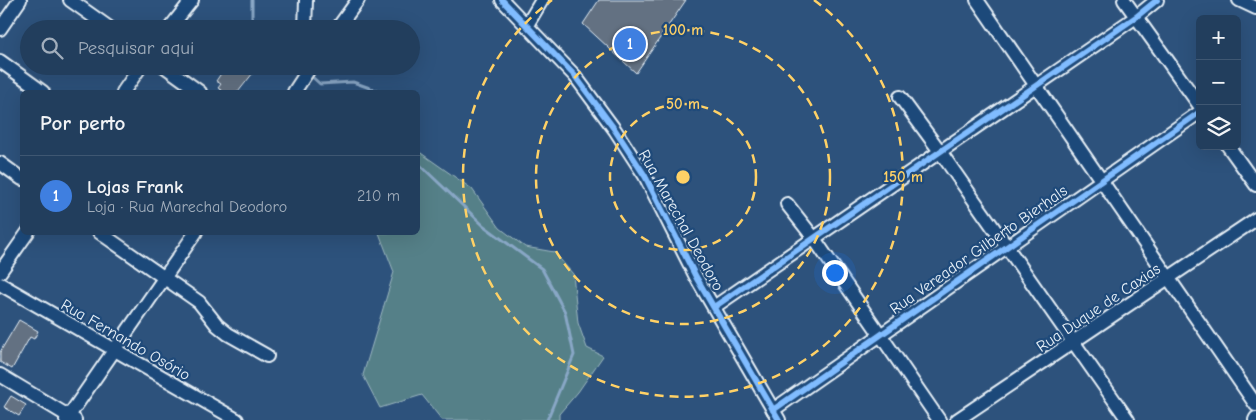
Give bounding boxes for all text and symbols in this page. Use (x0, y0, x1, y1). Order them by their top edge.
map controls (1196, 15, 1241, 150)
button: + (1196, 15, 1241, 60)
search box (20, 20, 420, 75)
text: 100 m (663, 21, 703, 39)
pin: 1 (614, 25, 646, 63)
icon: search (38, 34, 66, 62)
text: Pesquisar aqui (78, 37, 194, 59)
button: − (1196, 60, 1241, 105)
text: 50 m (666, 95, 700, 113)
button: layers (1196, 105, 1241, 150)
text: Por perto (40, 111, 125, 135)
street label: Rua Marechal Deodoro (635, 147, 727, 294)
centre of rings (674, 168, 692, 186)
text: 150 m (883, 168, 923, 186)
text: Lojas Frank (87, 176, 183, 198)
street label: Rua Vereador Gilberto Bierhals (886, 181, 1071, 318)
text: 1 (53, 187, 59, 205)
text: 210 m (357, 187, 400, 205)
text: Loja · Rua Marechal Deodoro (87, 198, 287, 216)
your location (822, 260, 848, 286)
street label: Rua Duque de Caxias (1033, 260, 1164, 356)
street label: Rua Fernando Osório (58, 296, 193, 384)

